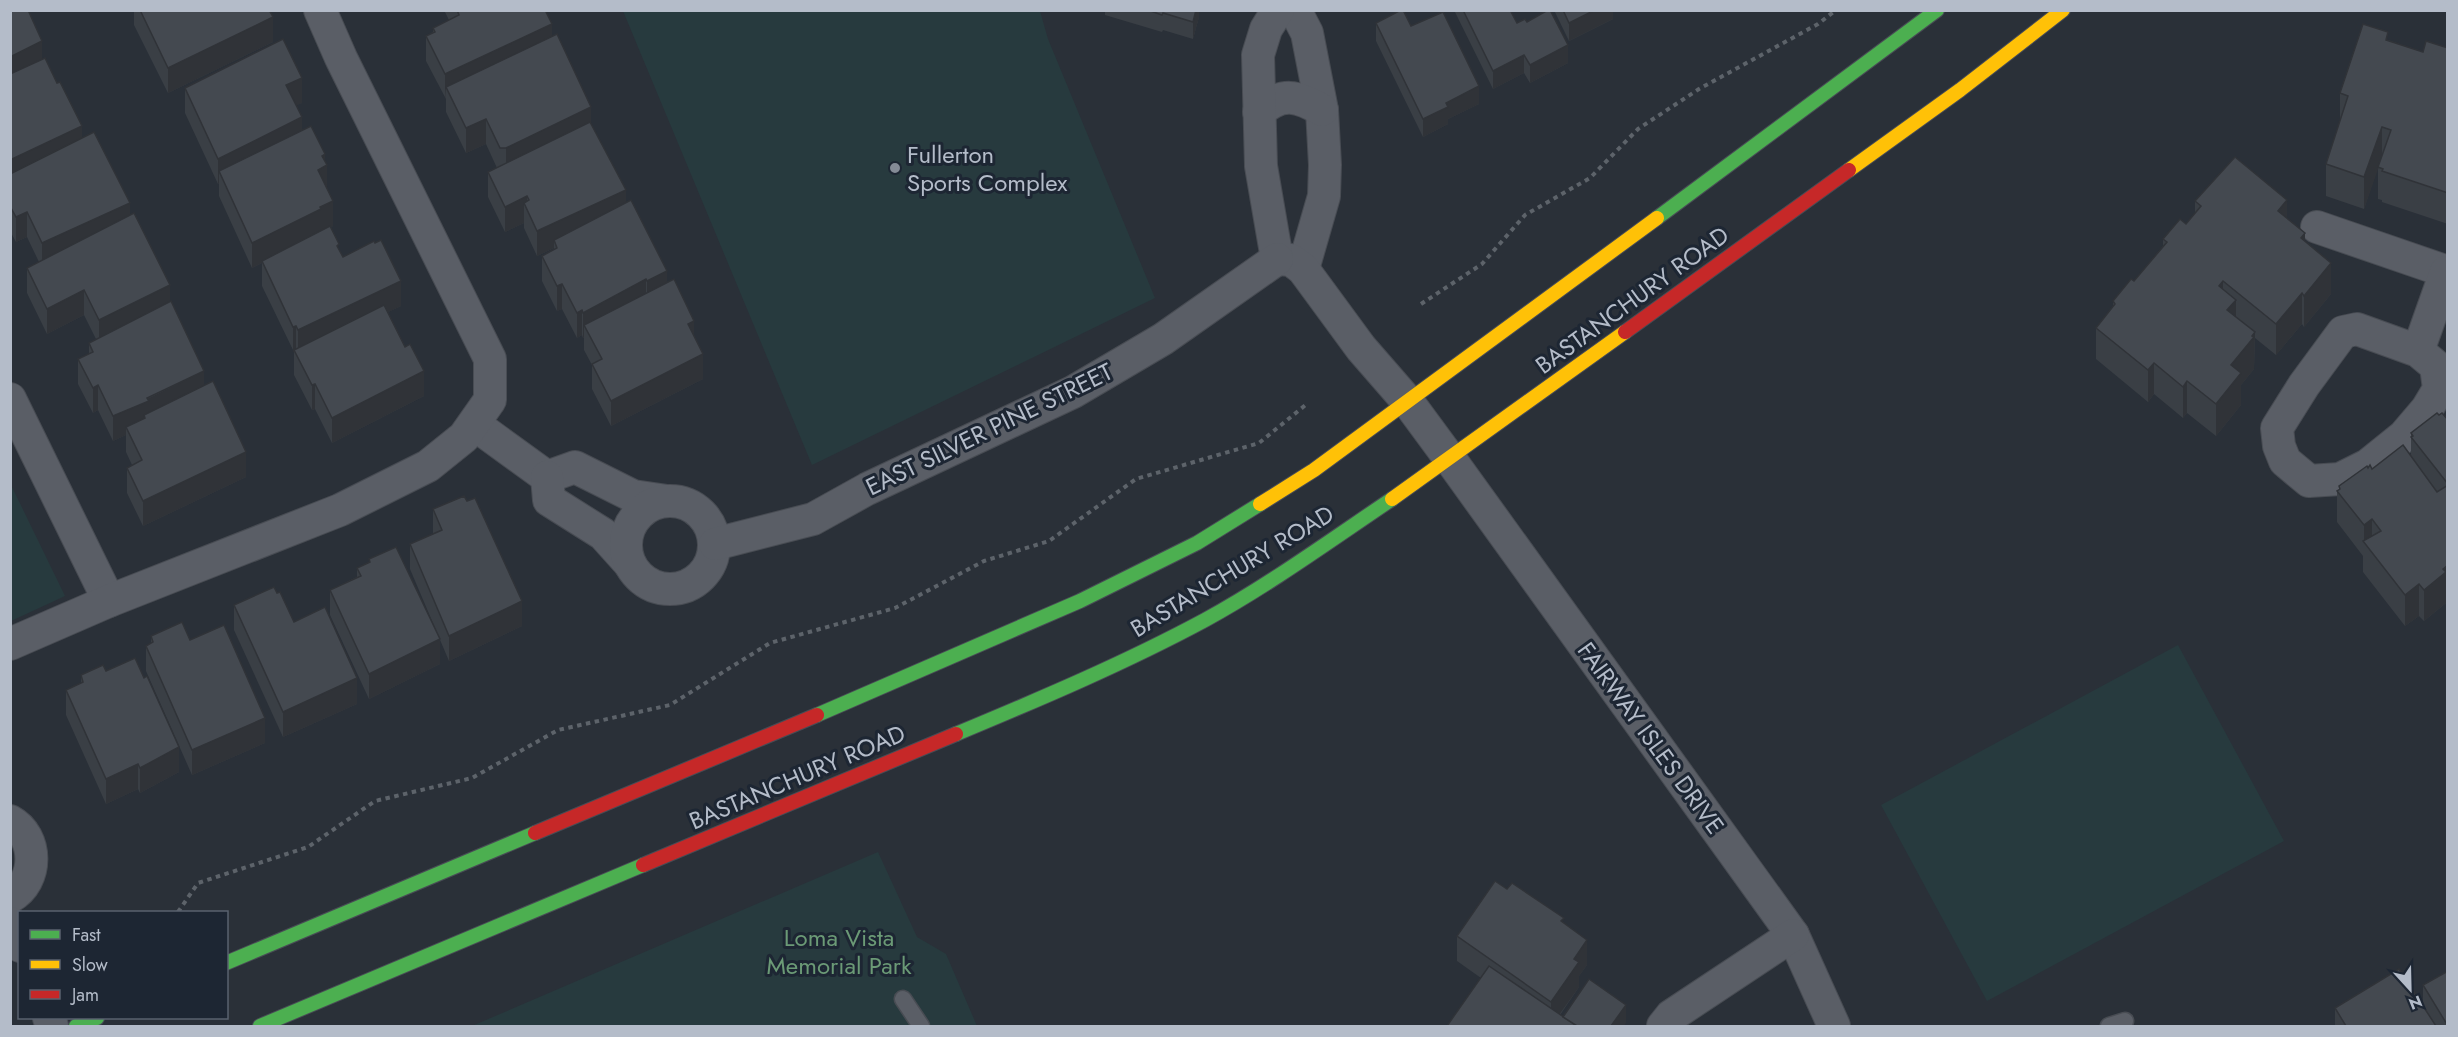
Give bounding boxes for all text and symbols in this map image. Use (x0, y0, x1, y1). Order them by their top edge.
place label: Fullerton Sports Complex (907, 137, 1068, 200)
marker: Fullerton Sports Complex (888, 161, 902, 175)
street label: BASTANCHURY ROAD (1528, 218, 1736, 382)
street label: EAST SILVER PINE STREET (860, 354, 1118, 504)
street label: BASTANCHURY ROAD (1124, 496, 1340, 646)
street label: FAIRWAY ISLES DRIVE (1569, 635, 1733, 841)
street label: BASTANCHURY ROAD (683, 716, 911, 838)
legend (18, 911, 228, 1019)
park label: Loma Vista Memorial Park (766, 920, 912, 983)
text: Fast (72, 922, 101, 948)
text: Slow (72, 952, 109, 978)
north arrow (2380, 959, 2440, 1019)
text: Jam (70, 982, 99, 1008)
text: N (2405, 989, 2426, 1015)

